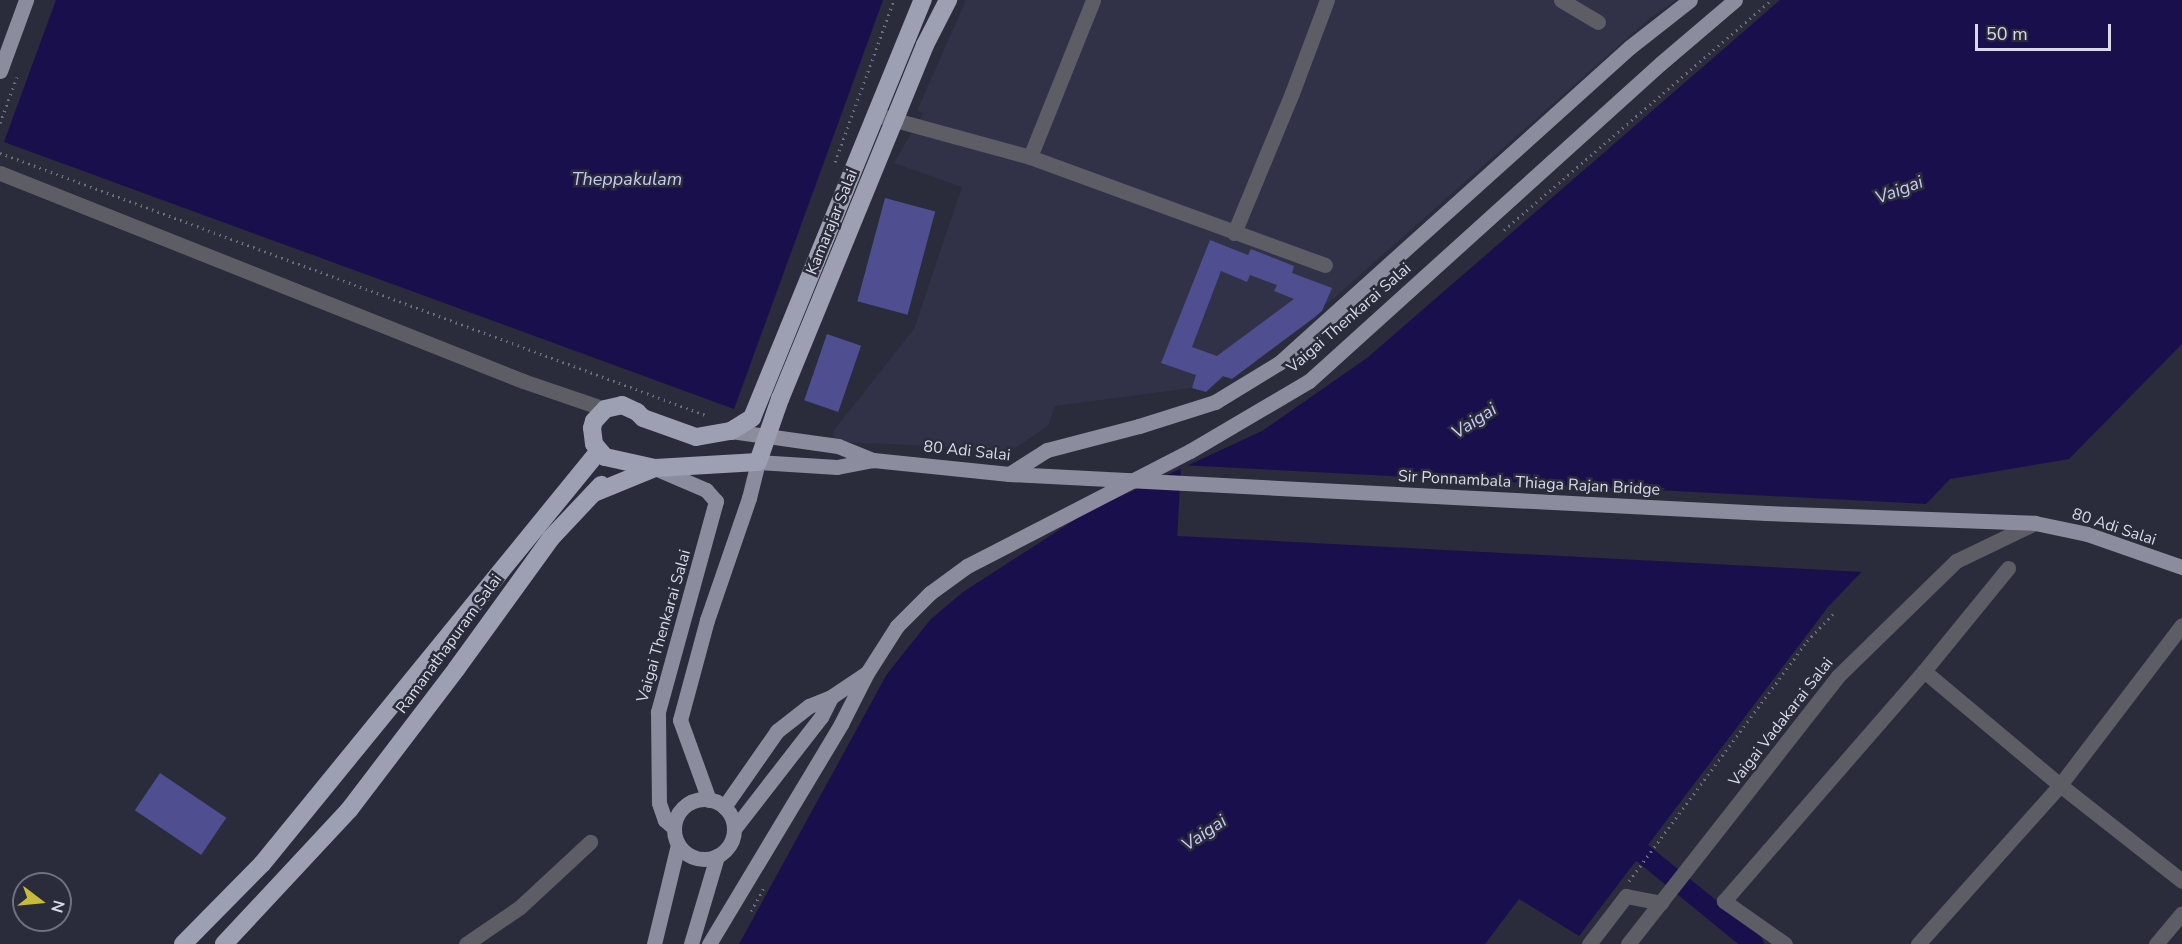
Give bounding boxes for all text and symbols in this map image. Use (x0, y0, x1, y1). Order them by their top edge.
scale bar (1978, 12, 2114, 50)
text: 50 m (1986, 22, 2028, 46)
street label: Kamarajar Salai (802, 166, 862, 278)
water label: Theppakulam (572, 168, 682, 190)
water label: Vaigai (1872, 171, 1926, 209)
street label: Vaigai Thenkarai Salai (1283, 259, 1415, 377)
water label: Vaigai (1447, 399, 1501, 443)
street label: 80 Adi Salai (923, 437, 1011, 465)
street label: Sir Ponnambala Thiaga Rajan Bridge (1397, 467, 1661, 499)
street label: 80 Adi Salai (2070, 504, 2158, 550)
street label: Vaigai Thenkarai Salai (633, 547, 695, 705)
street label: Ramanathapuram Salai (392, 571, 506, 717)
street label: Vaigai Vadakarai Salai (1725, 654, 1837, 790)
water label: Vaigai (1178, 810, 1230, 856)
north arrow (12, 872, 72, 932)
text: N (45, 898, 70, 915)

